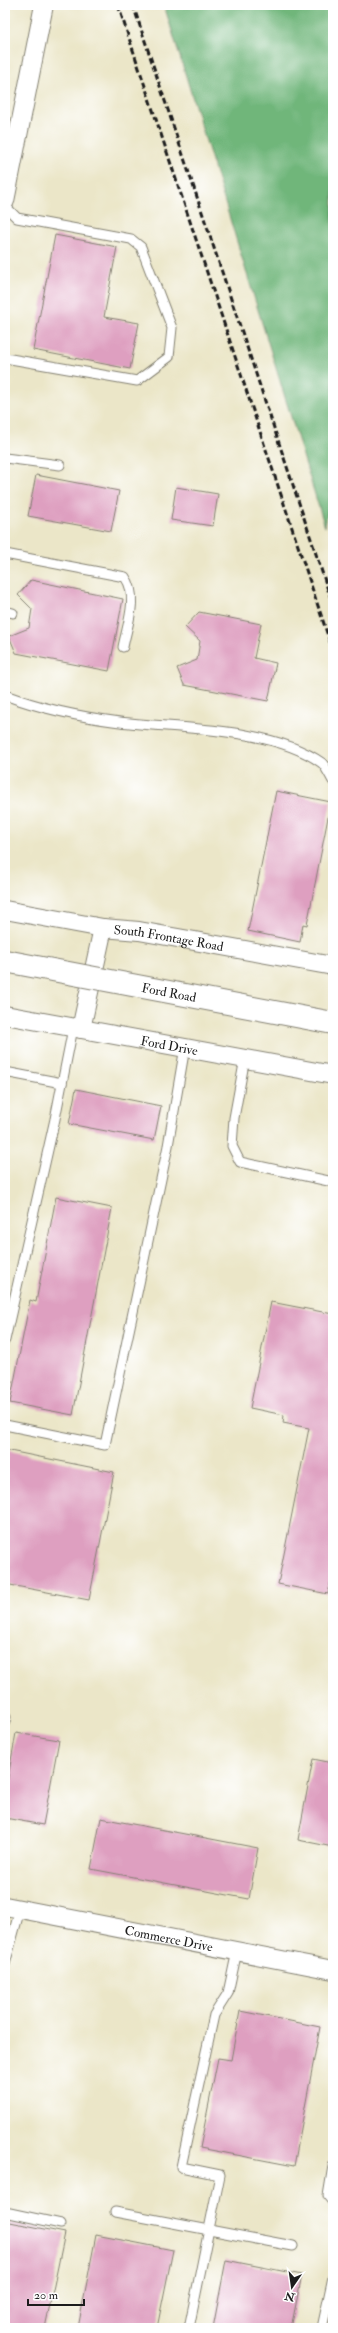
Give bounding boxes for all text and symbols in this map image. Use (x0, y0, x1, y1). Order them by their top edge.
street label: South Frontage Road (113, 922, 225, 955)
street label: Ford Road (140, 980, 198, 1006)
street label: Ford Drive (139, 1033, 200, 1059)
street label: Commerce Drive (123, 1923, 215, 1955)
north arrow (272, 2267, 312, 2307)
scale bar (28, 2281, 84, 2307)
text: 20 m (34, 2288, 59, 2303)
text: N (282, 2289, 297, 2304)

